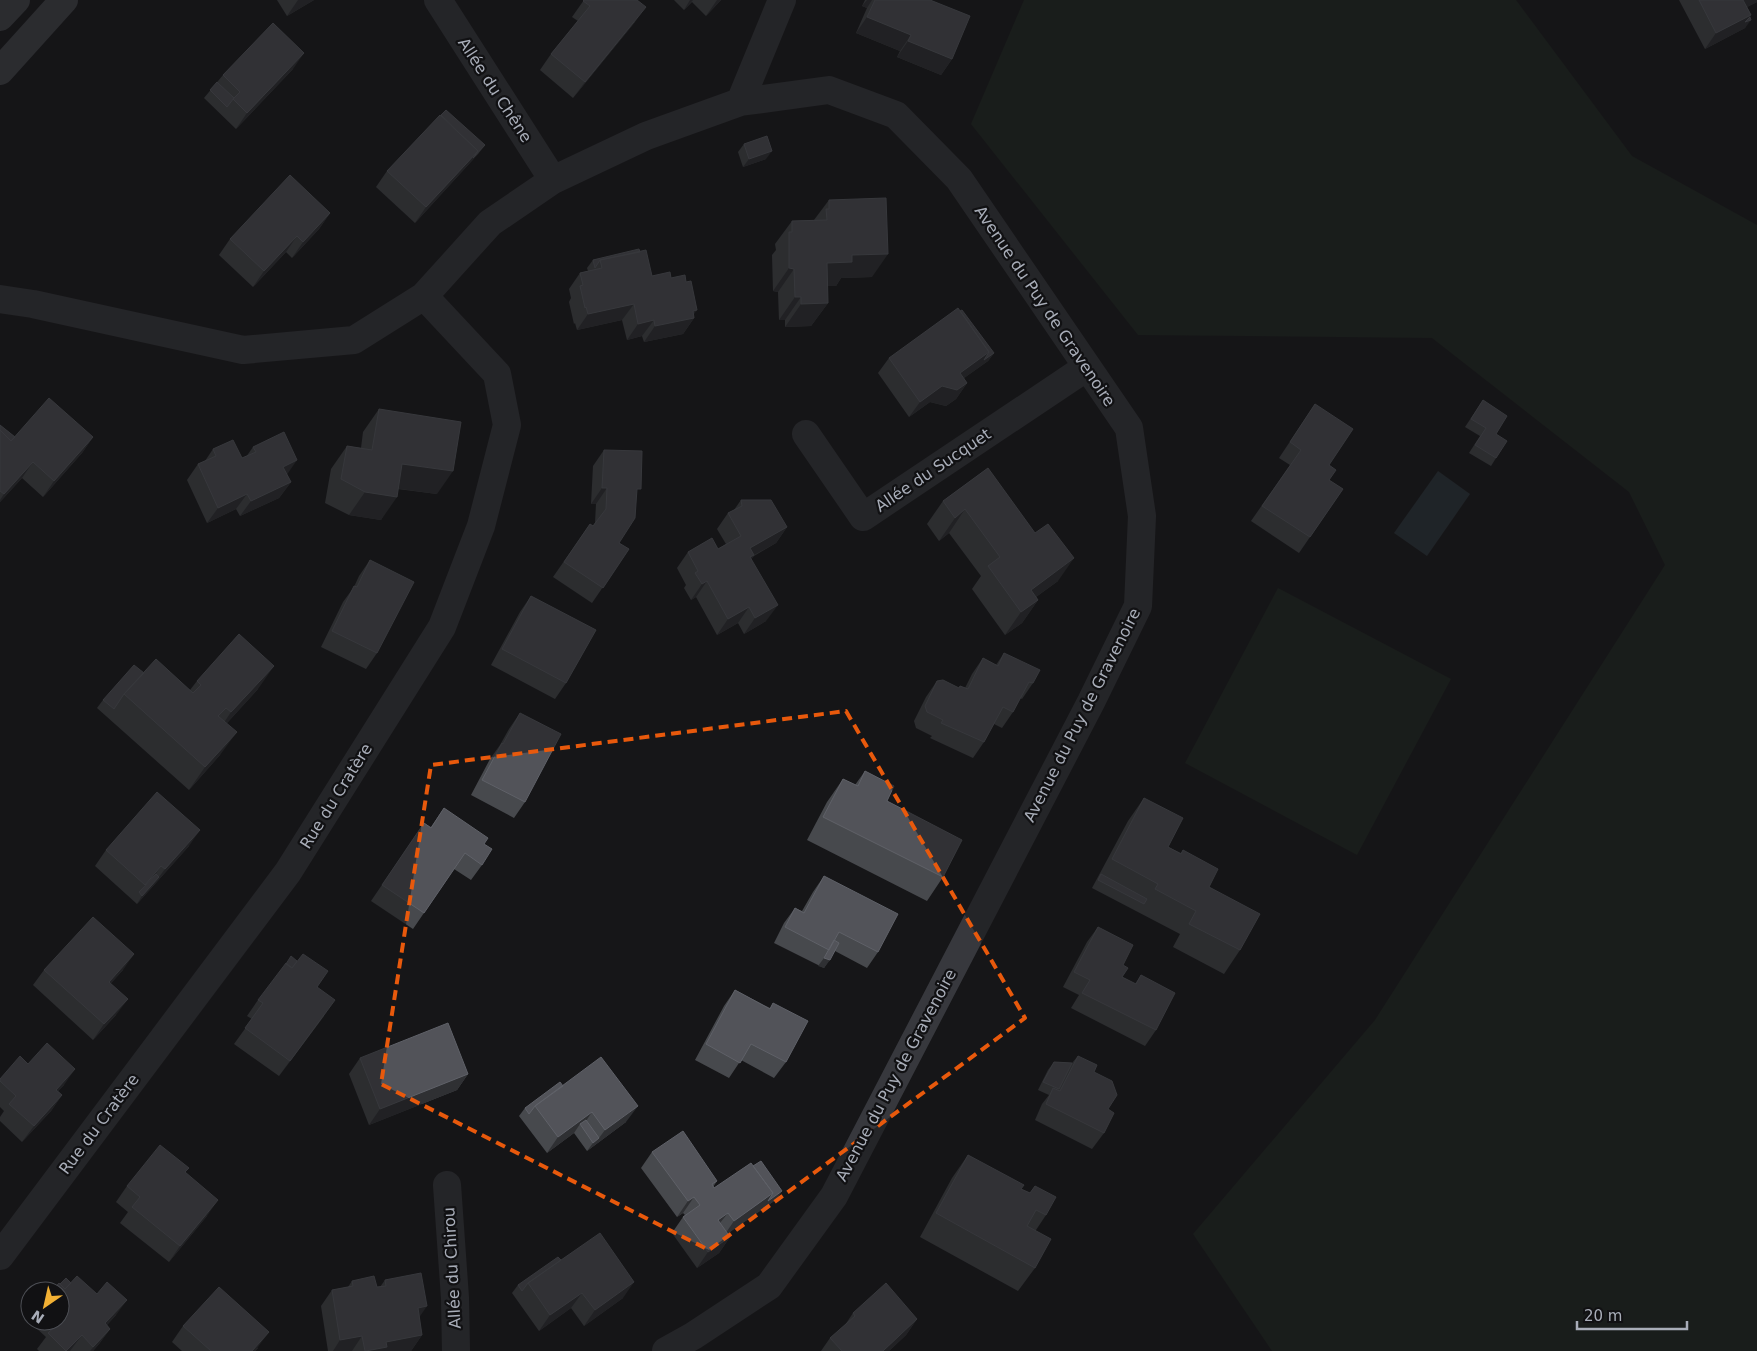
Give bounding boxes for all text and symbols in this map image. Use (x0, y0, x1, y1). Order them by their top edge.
street label: Allée du Chêne (454, 34, 536, 146)
street label: Avenue du Puy de Gravenoire (971, 202, 1119, 410)
street label: Allée du Sucquet (872, 424, 994, 516)
street label: Avenue du Puy de Gravenoire (1020, 605, 1144, 825)
street label: Rue du Cratère (296, 740, 376, 852)
street label: Avenue du Puy de Gravenoire (832, 966, 960, 1184)
street label: Rue du Cratère (55, 1070, 143, 1178)
street label: Allée du Chirou (439, 1207, 465, 1329)
north arrow (20, 1281, 70, 1331)
scale bar (1577, 1298, 1687, 1330)
text: N (28, 1307, 47, 1327)
text: 20 m (1584, 1307, 1622, 1325)

